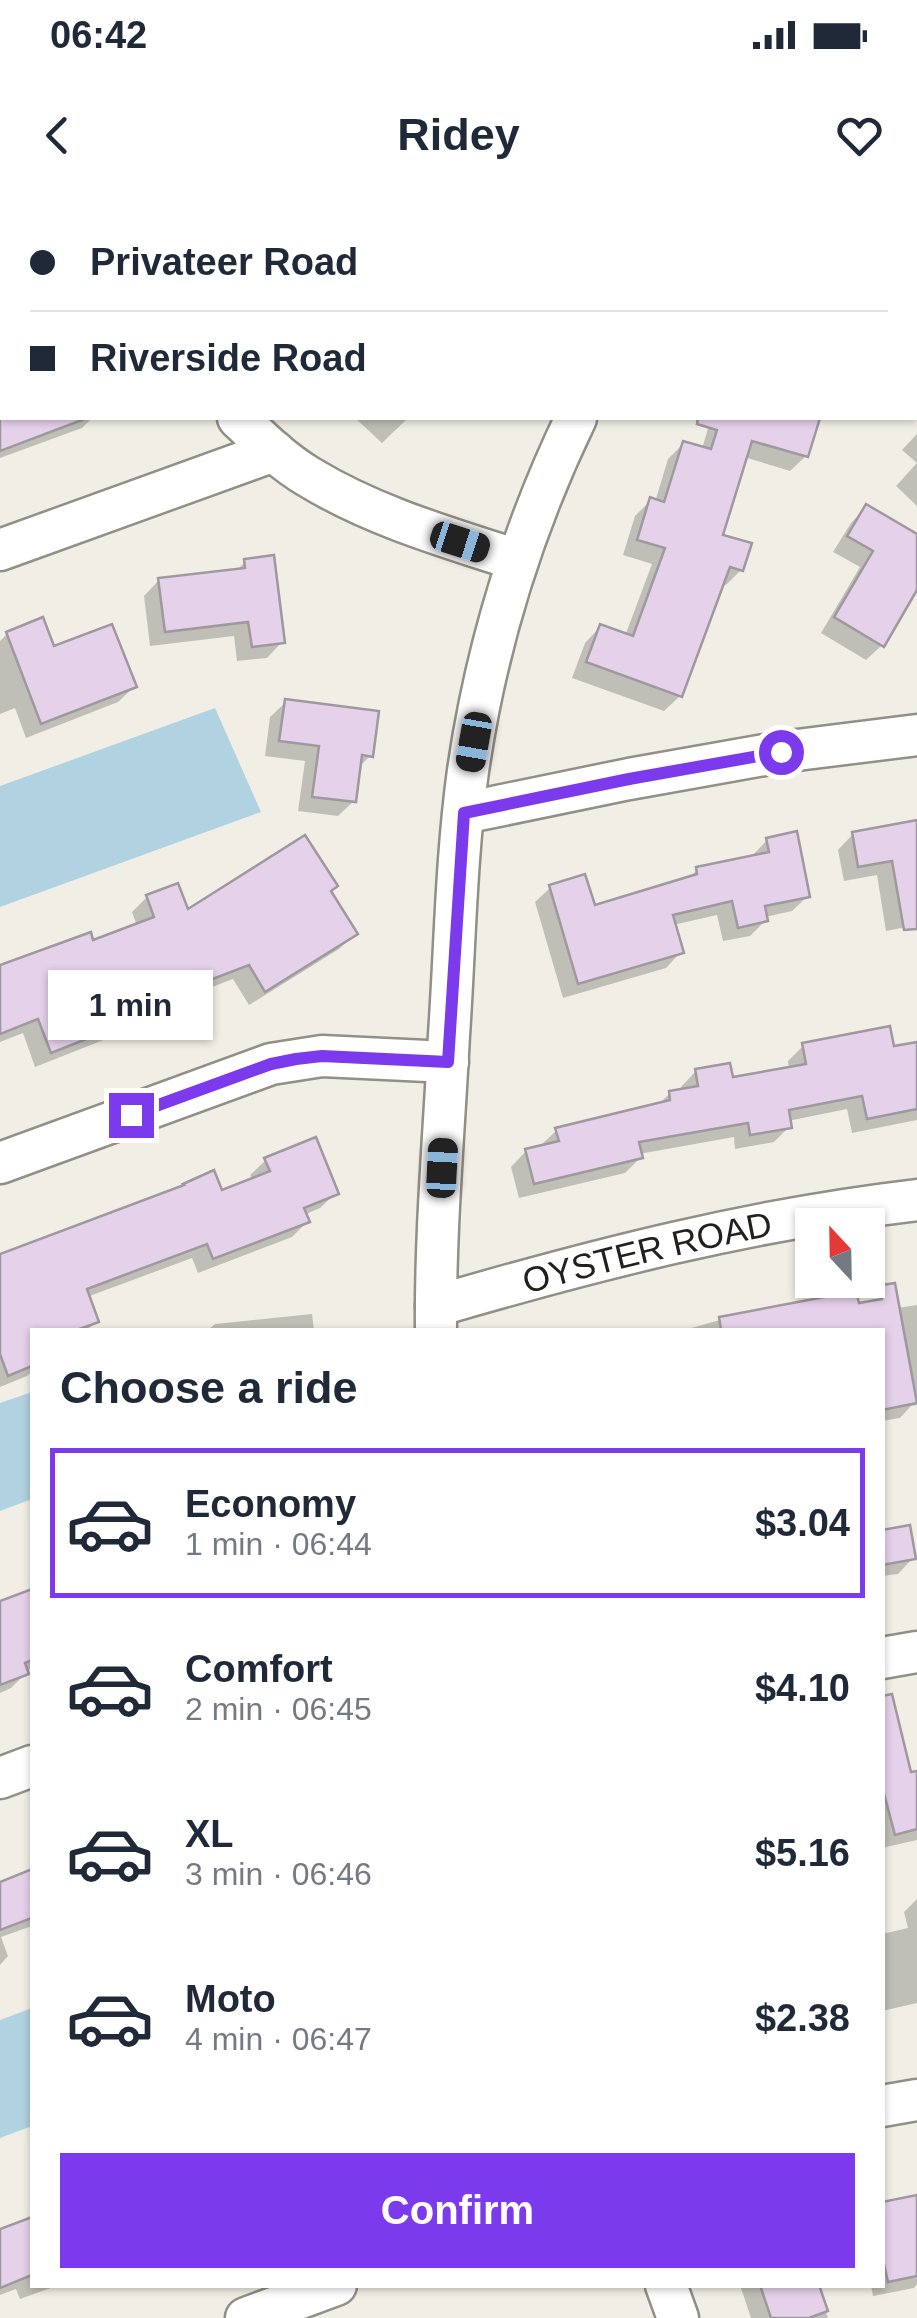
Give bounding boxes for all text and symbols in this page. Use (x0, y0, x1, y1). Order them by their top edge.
text: 06:42 (50, 14, 147, 56)
icon: back (30, 108, 85, 163)
icon: heart (832, 108, 887, 163)
text: Ridey (397, 109, 520, 160)
text: Privateer Road (90, 241, 358, 283)
text: Riverside Road (90, 337, 367, 379)
car (427, 518, 493, 566)
car (454, 710, 494, 774)
route start (759, 730, 804, 775)
callout: 1 min (48, 970, 214, 1040)
text: 1 min (89, 987, 172, 1023)
route end (109, 1093, 154, 1138)
car (425, 1137, 459, 1199)
street label: OYSTER ROAD (518, 1203, 775, 1300)
north arrow (795, 1208, 885, 1298)
map controls (795, 1208, 885, 1298)
text: Choose a ride (60, 1362, 358, 1413)
icon: car (65, 1478, 155, 1568)
text: Economy (185, 1483, 356, 1525)
text: $3.04 (755, 1502, 850, 1544)
text: 1 min · 06:44 (185, 1526, 372, 1562)
icon: car (65, 1643, 155, 1733)
text: Comfort (185, 1648, 333, 1690)
text: $4.10 (755, 1667, 850, 1709)
text: 2 min · 06:45 (185, 1691, 372, 1727)
icon: car (65, 1808, 155, 1898)
text: XL (185, 1813, 234, 1855)
text: $5.16 (755, 1832, 850, 1874)
text: 3 min · 06:46 (185, 1856, 372, 1892)
icon: car (65, 1973, 155, 2063)
text: Moto (185, 1978, 276, 2020)
text: $2.38 (755, 1997, 850, 2039)
text: 4 min · 06:47 (185, 2021, 372, 2057)
button: Confirm (60, 2153, 855, 2268)

